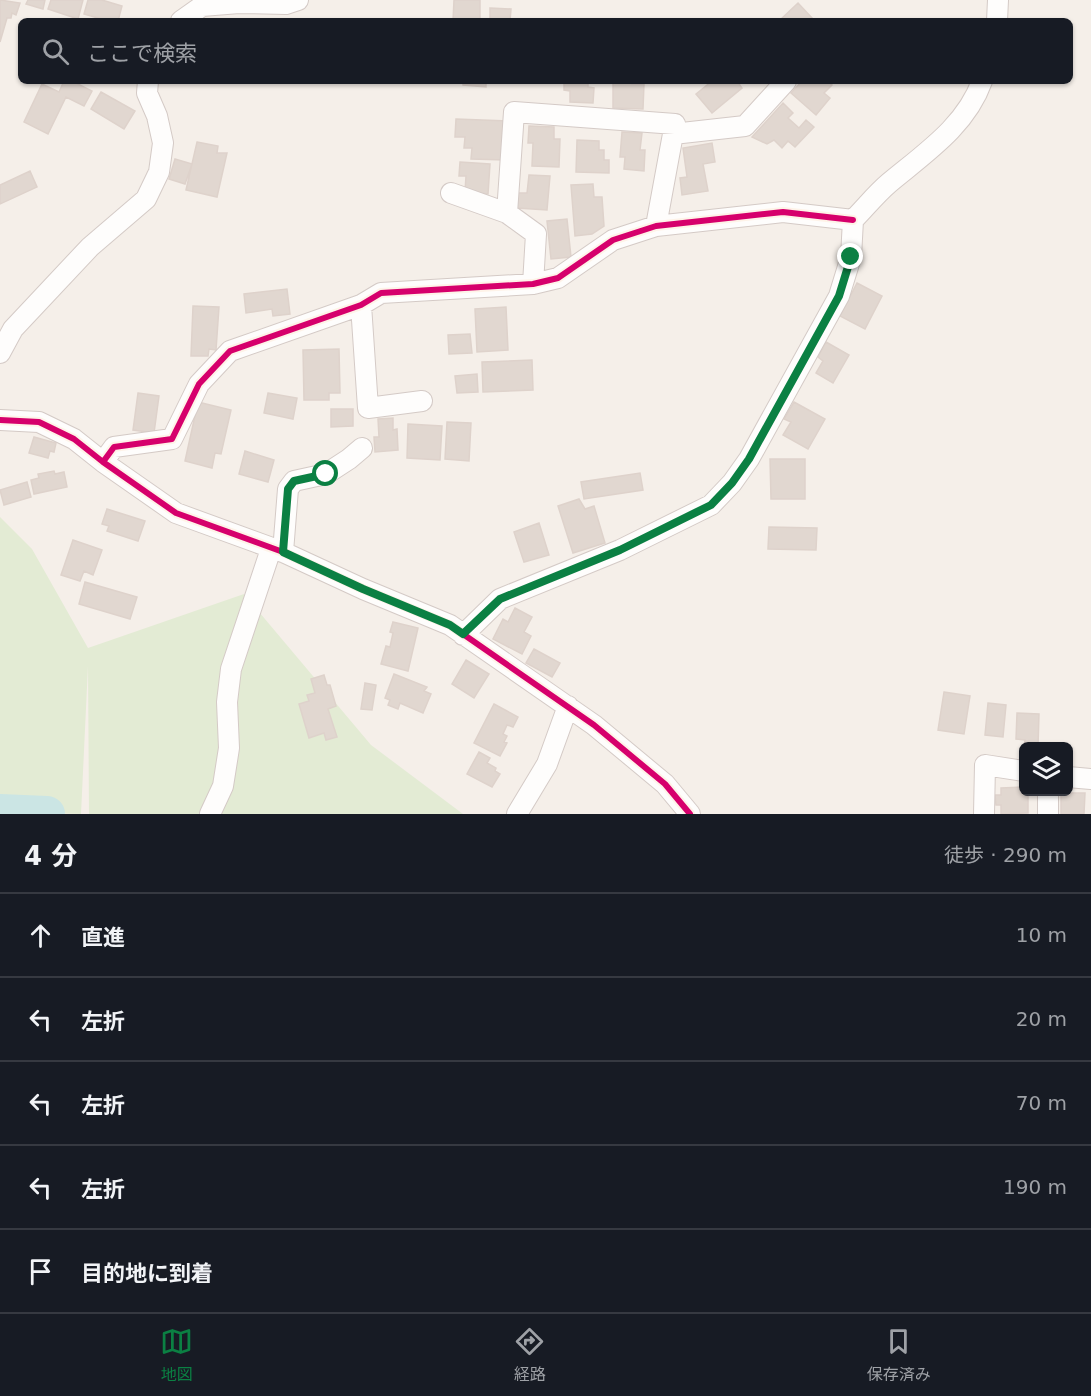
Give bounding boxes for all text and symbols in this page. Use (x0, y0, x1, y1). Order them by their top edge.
search box (18, 18, 1073, 84)
icon: search (39, 35, 72, 68)
text: ここで検索 (87, 41, 197, 66)
route end (837, 243, 863, 269)
route start (312, 460, 338, 486)
map controls (1019, 742, 1073, 796)
button: layers (1019, 742, 1073, 796)
text: 4 分 (24, 841, 77, 871)
text: 徒歩 · 290 m (944, 843, 1067, 867)
icon: ahead (24, 919, 57, 952)
text: 10 m (1016, 923, 1067, 947)
text: 直進 (81, 925, 125, 950)
icon: left (24, 1003, 57, 1036)
text: 20 m (1016, 1007, 1067, 1031)
text: 左折 (81, 1009, 125, 1034)
icon: left (24, 1087, 57, 1120)
text: 70 m (1016, 1091, 1067, 1115)
text: 左折 (81, 1093, 125, 1118)
icon: left (24, 1171, 57, 1204)
text: 190 m (1003, 1175, 1067, 1199)
text: 左折 (81, 1177, 125, 1202)
icon: arrive (24, 1255, 57, 1288)
text: 目的地に到着 (81, 1261, 213, 1286)
tab: 地図 (160, 1325, 193, 1385)
tab: 経路 (513, 1325, 546, 1385)
tab: 保存済み (867, 1325, 931, 1385)

